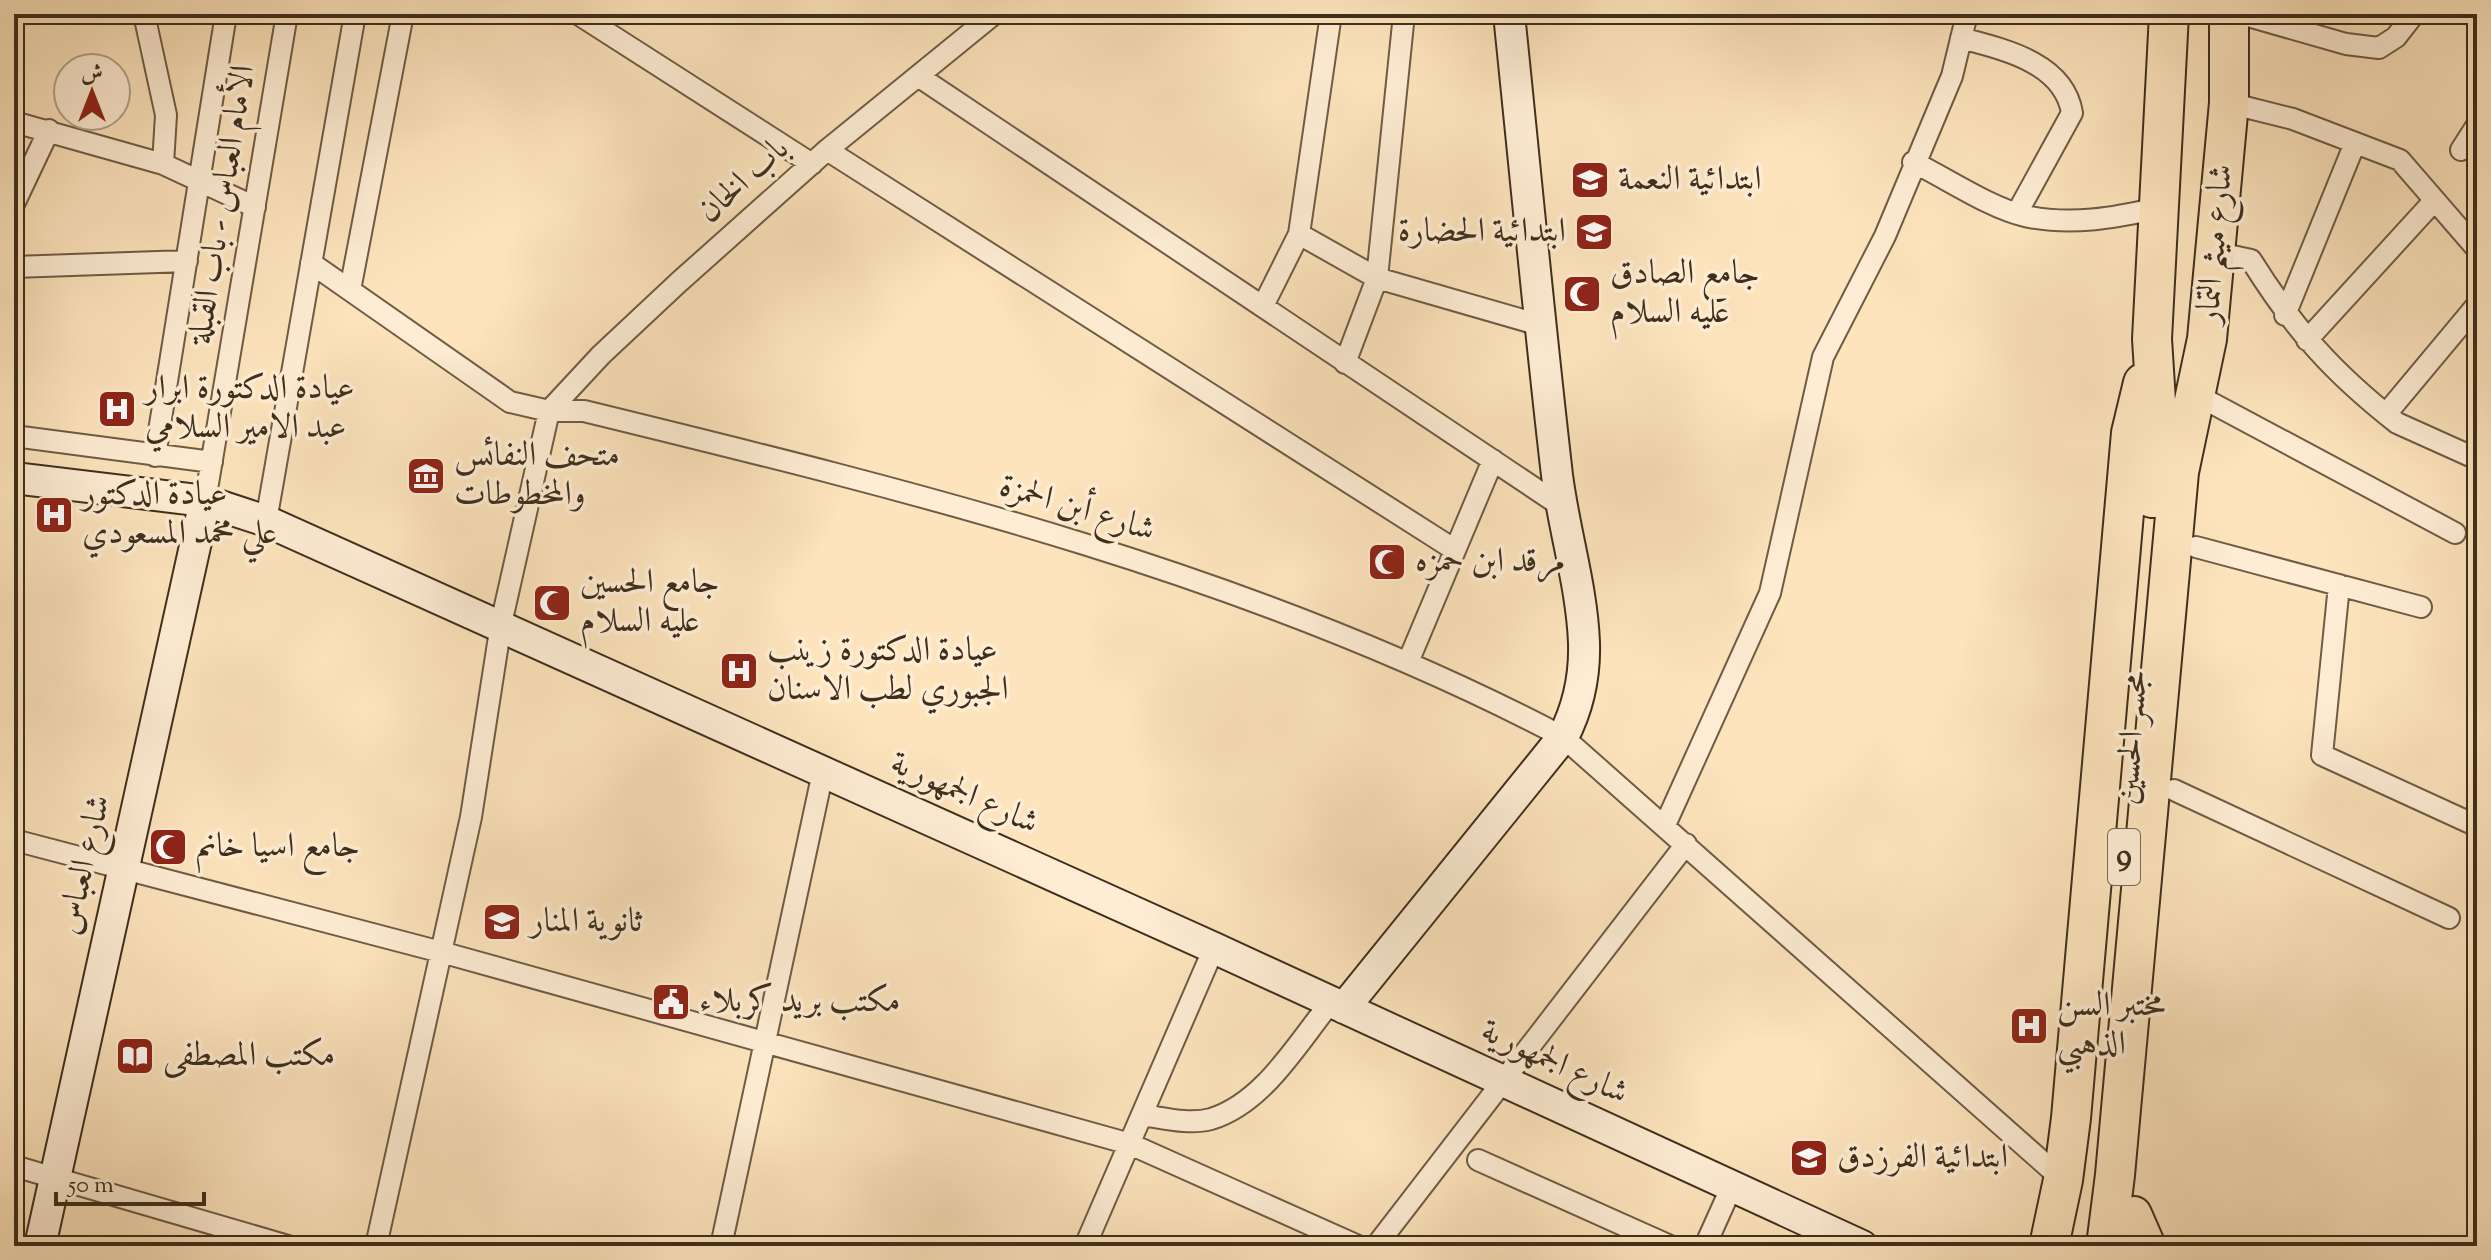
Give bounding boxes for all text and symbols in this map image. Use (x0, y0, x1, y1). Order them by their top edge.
north arrow (52, 52, 132, 132)
text: ش (81, 59, 103, 91)
street label: الأمام العباس - باب القبلة (174, 62, 271, 350)
street label: باب الخان (687, 126, 801, 236)
place label: ابتدائية النعمة (1618, 156, 1762, 205)
school or university icon: ابتدائية النعمة (1569, 159, 1611, 201)
street label: شارع ميثم التمار (2184, 162, 2253, 329)
place label: ابتدائية الحضارة (1398, 208, 1566, 257)
school or university icon: ابتدائية الحضارة (1573, 211, 1615, 253)
place label: جامع الصادق عليه السلام (1610, 250, 1760, 340)
mosque icon: جامع الصادق عليه السلام (1561, 273, 1603, 315)
place label: عيادة الدكتورة ابرار عبد الامير السلامي (142, 365, 355, 453)
hospital icon: عيادة الدكتورة ابرار عبد الامير السلامي (96, 388, 138, 430)
place label: متحف النفائس والمخطوطات (454, 432, 620, 520)
museum icon: متحف النفائس والمخطوطات (405, 455, 447, 497)
street label: شارع أبن الحمزة (993, 460, 1161, 557)
place label: عيادة الدكتور علي محمد المسعودي (79, 471, 277, 564)
hospital icon: عيادة الدكتور علي محمد المسعودي (33, 494, 75, 536)
place label: مرقد ابن حمزه (1415, 538, 1565, 587)
mosque icon: مرقد ابن حمزه (1366, 541, 1408, 583)
place label: جامع الحسين عليه السلام (580, 559, 720, 649)
mosque icon: جامع الحسين عليه السلام (531, 582, 573, 624)
place label: عيادة الدكتورة زينب الجبوري لطب الاسنان (767, 627, 1009, 715)
hospital icon: عيادة الدكتورة زينب الجبوري لطب الاسنان (718, 650, 760, 692)
street label: مجسر الحسين (2104, 669, 2162, 806)
street label: شارع الجمهورية (882, 740, 1046, 849)
street label: شارع العباس (45, 790, 126, 940)
place label: جامع اسيا خانم (196, 823, 360, 875)
mosque icon: جامع اسيا خانم (147, 826, 189, 868)
road number: 9 (2108, 829, 2140, 885)
place label: ثانوية المنار (527, 898, 643, 947)
school or university icon: ثانوية المنار (481, 901, 523, 943)
place label: مكتب بريد كربلاء (699, 978, 901, 1027)
public building icon: مكتب بريد كربلاء (650, 981, 692, 1023)
place label: مختبر السن الذهبي (2057, 982, 2166, 1074)
hospital icon: مختبر السن الذهبي (2008, 1005, 2050, 1047)
street label: شارع الجمهورية (1472, 1007, 1636, 1119)
place label: مكتب المصطفى (163, 1032, 335, 1081)
library icon: مكتب المصطفى (114, 1035, 156, 1077)
place label: ابتدائية الفرزدق (1837, 1134, 2008, 1183)
school or university icon: ابتدائية الفرزدق (1788, 1137, 1830, 1179)
scale bar (56, 1156, 204, 1206)
text: 50 m (66, 1169, 114, 1203)

